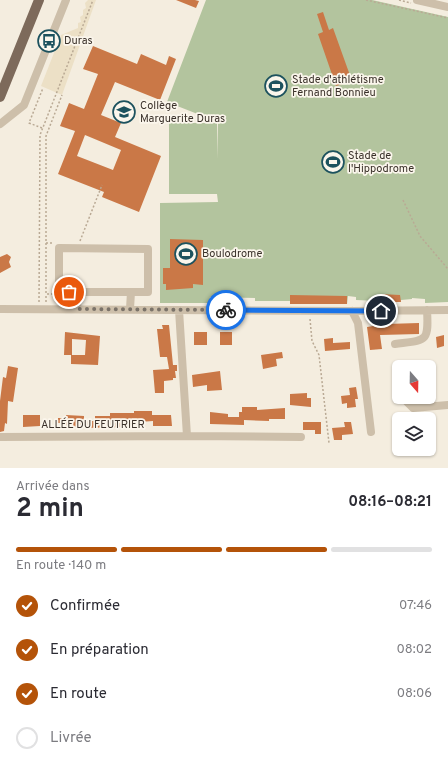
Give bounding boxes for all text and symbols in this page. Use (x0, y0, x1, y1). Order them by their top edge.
bus stop icon: Duras (36, 28, 62, 54)
place label: Duras (64, 34, 93, 48)
sports icon: Stade d'athlétisme Fernand Bonnieu (263, 73, 289, 99)
place label: Stade d'athlétisme Fernand Bonnieu (292, 73, 384, 100)
school or university icon: Collège Marguerite Duras (111, 99, 137, 125)
place label: Collège Marguerite Duras (140, 99, 225, 126)
sports icon: Stade de l'Hippodrome (320, 149, 346, 175)
place label: Stade de l'Hippodrome (348, 149, 414, 176)
sports icon: Boulodrome (173, 241, 199, 267)
place label: Boulodrome (202, 247, 263, 261)
pin (52, 275, 86, 309)
icon: bag (58, 281, 80, 303)
courier (206, 290, 246, 330)
pin (364, 294, 398, 328)
icon: bike (215, 299, 237, 321)
icon: home (370, 300, 392, 322)
north arrow (392, 360, 436, 404)
map controls (392, 360, 436, 456)
button: layers (392, 412, 436, 456)
street label: ALLÉE DU FEUTRIER (41, 417, 145, 432)
text: Arrivée dans (16, 479, 89, 495)
text: 2 min (16, 493, 84, 526)
text: 08:16–08:21 (348, 493, 432, 512)
text: En route · 140 m (16, 558, 106, 574)
icon: check (16, 595, 38, 617)
text: Confirmée (50, 597, 120, 616)
text: 07:46 (399, 598, 432, 614)
icon: check (16, 639, 38, 661)
text: En préparation (50, 641, 149, 660)
text: 08:02 (396, 642, 432, 658)
icon: check (16, 683, 38, 705)
text: En route (50, 685, 107, 704)
text: 08:06 (397, 686, 432, 702)
text: Livrée (50, 729, 92, 748)

